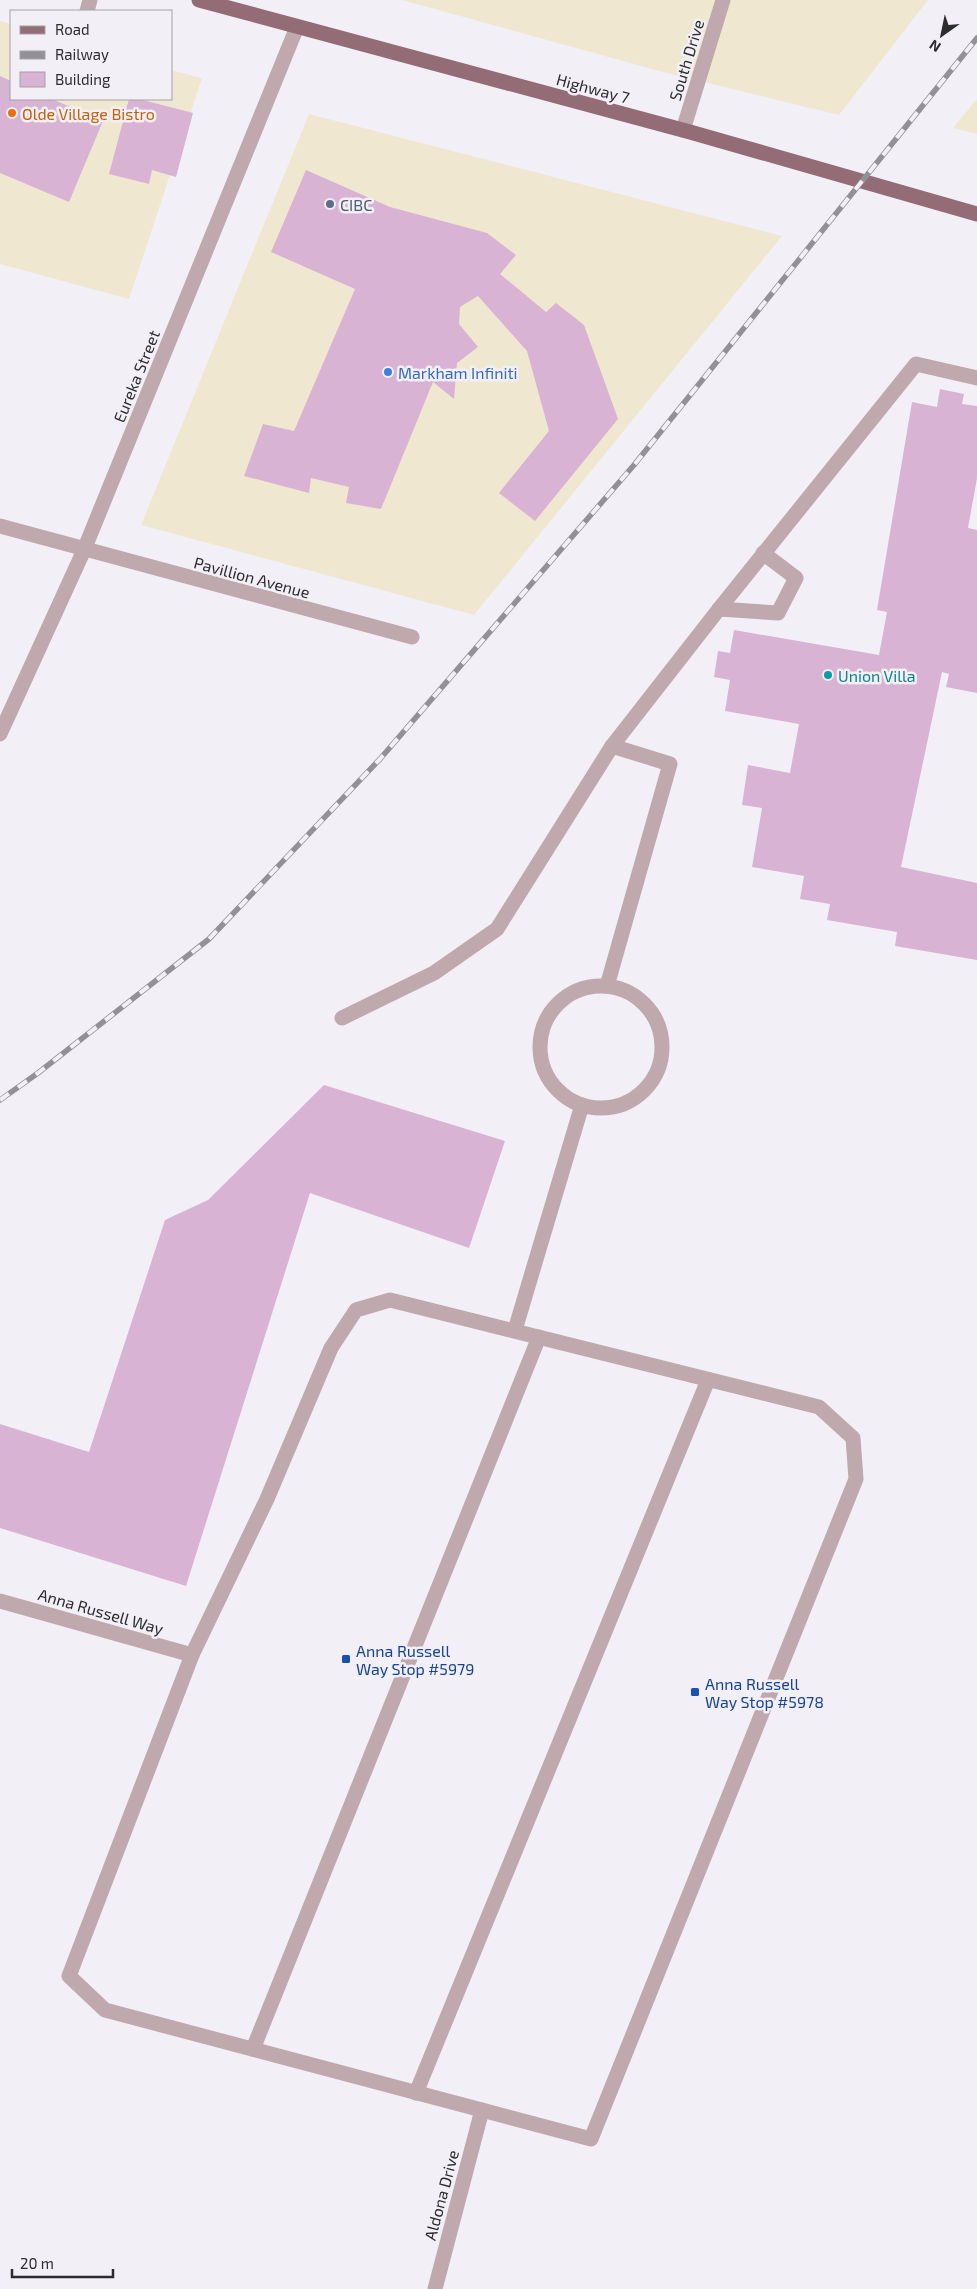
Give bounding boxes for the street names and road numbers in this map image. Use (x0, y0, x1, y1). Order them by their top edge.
street label: South Drive (665, 17, 707, 103)
street label: Highway 7 (554, 69, 632, 107)
street label: Eureka Street (109, 327, 163, 425)
street label: Pavillion Avenue (192, 552, 312, 602)
street label: Anna Russell Way (36, 1584, 166, 1638)
street label: Aldona Drive (420, 2148, 462, 2242)

